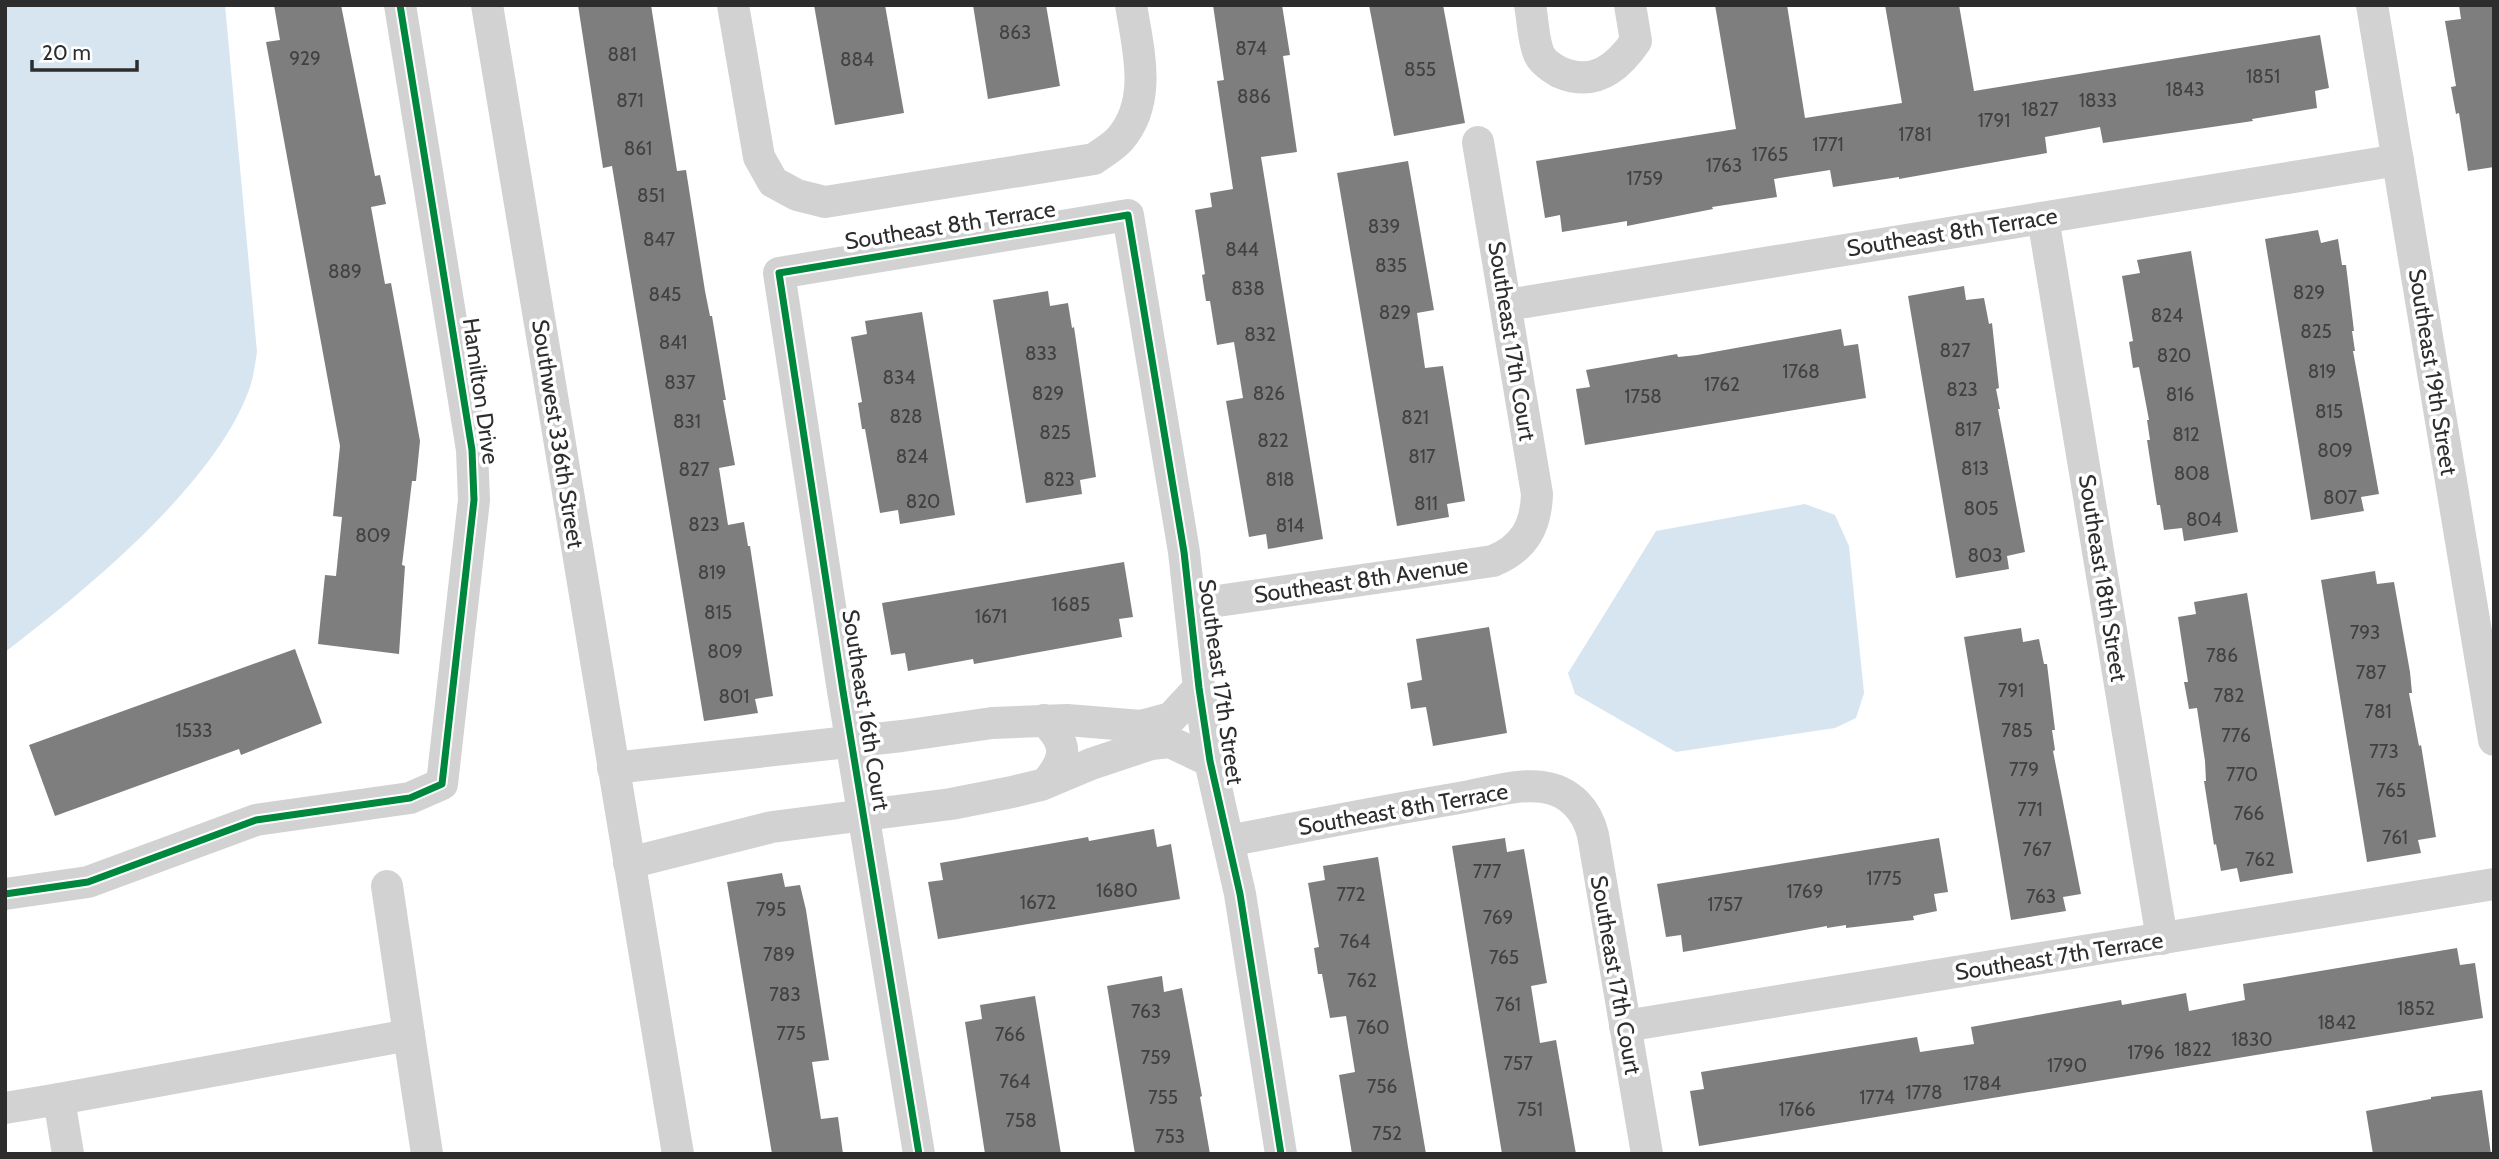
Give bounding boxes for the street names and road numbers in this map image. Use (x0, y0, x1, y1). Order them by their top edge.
street label: Southeast 8th Terrace (843, 195, 1057, 255)
street label: Southeast 8th Terrace (1845, 202, 2059, 262)
street label: Southeast 17th Court (1482, 239, 1542, 443)
street label: Southeast 19th Street (2403, 267, 2463, 477)
street label: Hamilton Drive (457, 316, 505, 466)
street label: Southwest 336th Street (526, 318, 590, 551)
street label: Southeast 18th Street (2073, 472, 2133, 684)
street label: Southeast 8th Avenue (1252, 551, 1470, 609)
street label: Southeast 17th Street (1193, 577, 1249, 787)
street label: Southeast 16th Court (836, 607, 896, 813)
street label: Southeast 8th Terrace (1296, 777, 1510, 841)
street label: Southeast 17th Court (1585, 873, 1647, 1077)
street label: Southeast 7th Terrace (1953, 926, 2165, 986)

